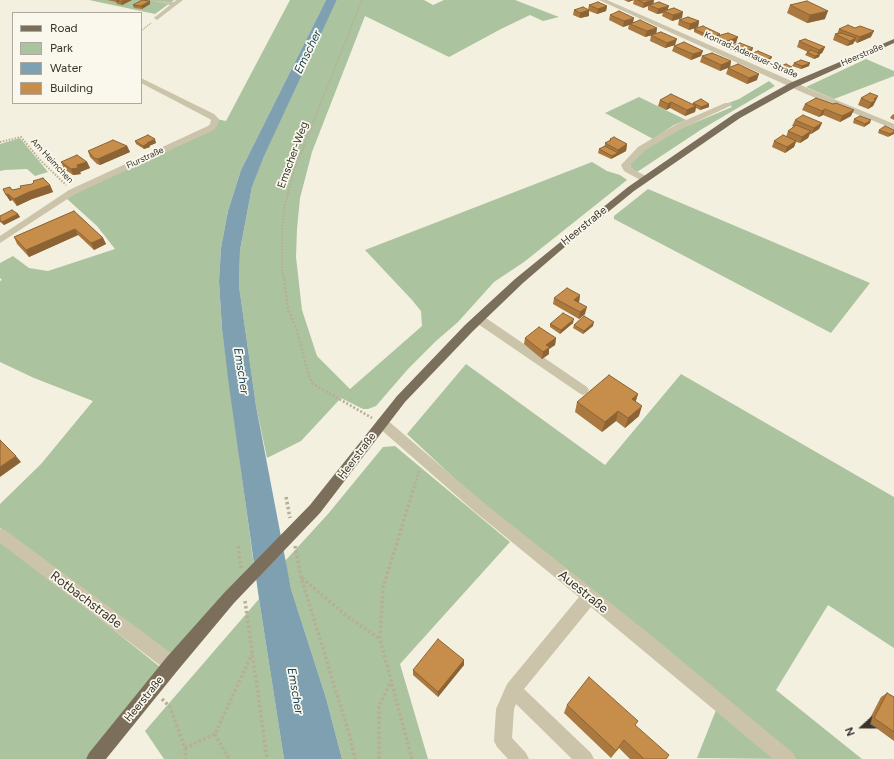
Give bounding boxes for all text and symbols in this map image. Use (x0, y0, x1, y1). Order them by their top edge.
legend (12, 12, 142, 104)
text: Road (50, 21, 78, 35)
water label: Emscher (291, 28, 325, 76)
street label: Konrad-Adenauer-Straße (702, 29, 800, 81)
text: Park (50, 41, 73, 55)
street label: Heerstraße (839, 41, 885, 69)
text: Water (50, 61, 82, 75)
text: Building (50, 81, 93, 95)
street label: Emscher-Weg (275, 120, 311, 190)
street label: Am Heimchen (29, 136, 75, 186)
street label: Flurstraße (125, 145, 165, 171)
street label: Heerstraße (559, 204, 609, 248)
water label: Emscher (230, 347, 252, 395)
street label: Heerstraße (335, 430, 379, 482)
street label: Auestraße (555, 567, 611, 617)
street label: Rotbachstraße (47, 568, 125, 632)
water label: Emscher (284, 667, 306, 715)
street label: Heerstraße (122, 674, 166, 724)
north arrow (842, 707, 882, 747)
text: N (843, 725, 858, 738)

